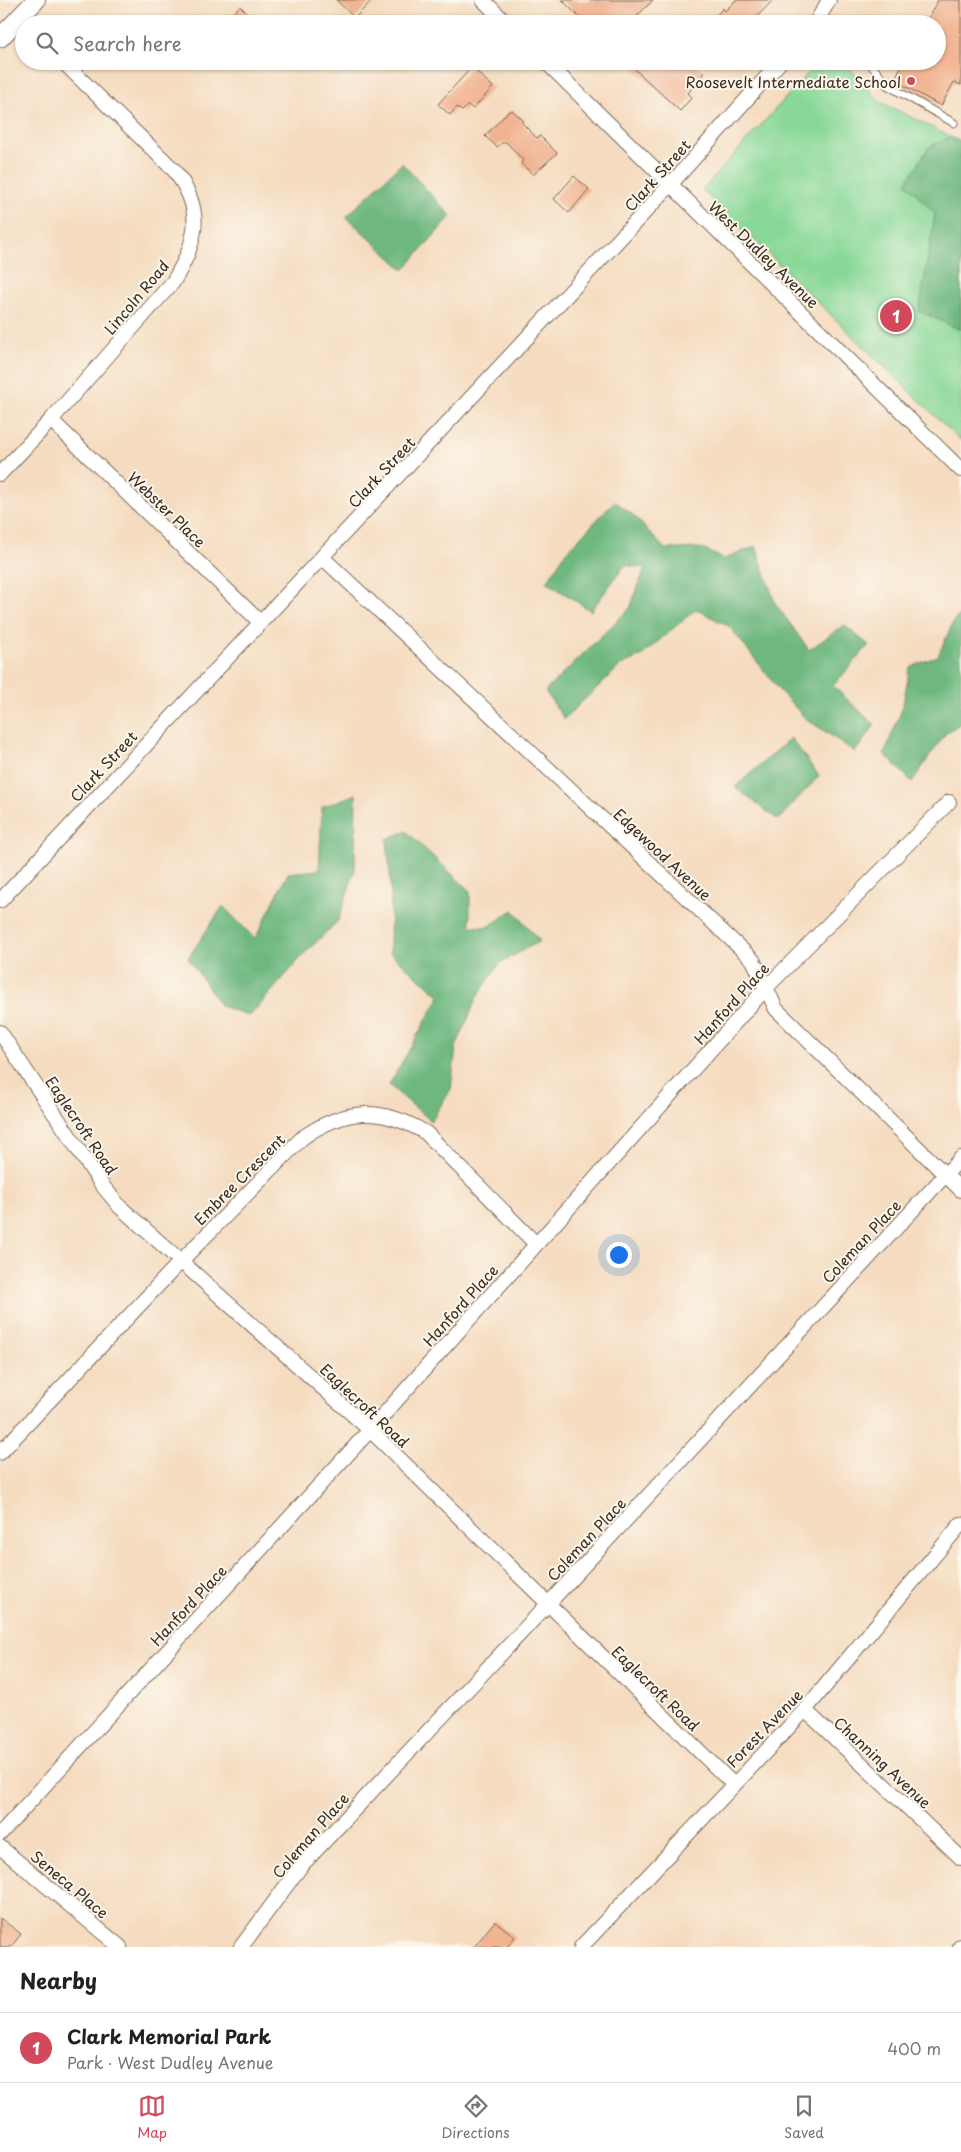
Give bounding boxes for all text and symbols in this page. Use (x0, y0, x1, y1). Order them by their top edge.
search box (15, 15, 946, 70)
icon: search (33, 29, 61, 57)
text: Search here (73, 29, 182, 57)
place label: Roosevelt Intermediate School (685, 70, 901, 93)
marker: Roosevelt Intermediate School (905, 75, 917, 87)
street label: Clark Street (618, 134, 696, 216)
street label: West Dudley Avenue (703, 195, 825, 313)
street label: Lincoln Road (98, 255, 174, 339)
pin: 1 (880, 297, 912, 335)
street label: Clark Street (342, 431, 420, 513)
street label: Webster Place (123, 466, 211, 552)
street label: Clark Street (64, 725, 142, 807)
street label: Edgewood Avenue (609, 802, 717, 906)
street label: Hanford Place (688, 957, 774, 1049)
street label: Eaglecroft Road (40, 1071, 124, 1179)
street label: Embree Crescent (188, 1128, 290, 1230)
street label: Coleman Place (816, 1194, 906, 1288)
your location (606, 1242, 632, 1268)
street label: Hanford Place (417, 1259, 503, 1351)
street label: Eaglecroft Road (315, 1358, 415, 1453)
street label: Coleman Place (541, 1492, 631, 1586)
street label: Hanford Place (144, 1559, 232, 1651)
street label: Eaglecroft Road (607, 1640, 705, 1736)
street label: Forest Avenue (720, 1683, 808, 1773)
street label: Channing Avenue (829, 1711, 937, 1813)
street label: Coleman Place (266, 1787, 354, 1883)
street label: Seneca Place (26, 1845, 114, 1923)
text: Nearby (20, 1964, 97, 1996)
text: Clark Memorial Park (67, 2022, 271, 2050)
text: 1 (32, 2036, 40, 2060)
text: 400 m (888, 2036, 941, 2060)
text: Park · West Dudley Avenue (67, 2050, 273, 2074)
tab: Map (137, 2092, 167, 2143)
tab: Directions (442, 2092, 510, 2143)
tab: Saved (784, 2092, 824, 2143)

